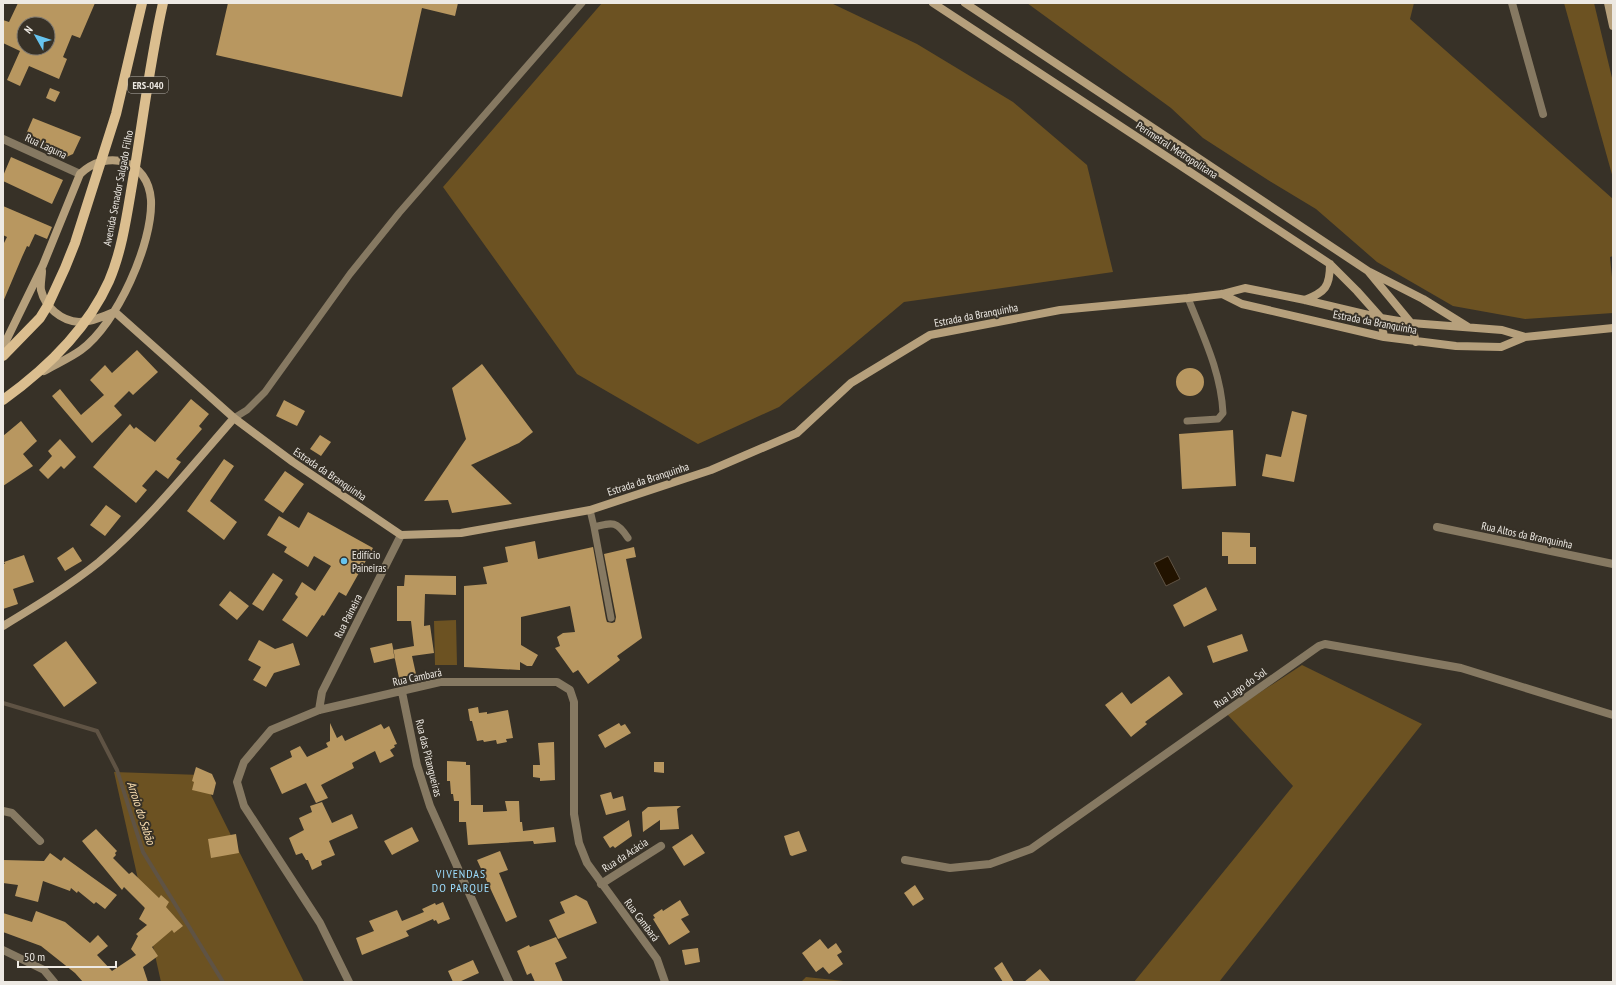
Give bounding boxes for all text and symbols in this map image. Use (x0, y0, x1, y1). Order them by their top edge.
north arrow (16, 16, 56, 56)
text: N (21, 23, 36, 36)
road number: ERS-040 (128, 77, 168, 93)
street label: Perimetral Metropolitana (1133, 118, 1221, 182)
street label: Avenida Senador Salgado Filho (100, 129, 136, 247)
street label: Rua Laguna (23, 130, 69, 162)
street label: Estrada da Branquinha (933, 300, 1019, 330)
street label: Estrada da Branquinha (1332, 307, 1418, 337)
street label: Estrada da Branquinha (291, 444, 369, 504)
street label: Estrada da Branquinha (605, 459, 691, 499)
street label: Rua Altos da Branquinha (1480, 518, 1574, 552)
place label: Edifício Paineiras (352, 548, 387, 575)
marker: Edifício Paineiras (339, 556, 349, 566)
street label: Rua Paineira (331, 592, 365, 640)
street label: Rua Lago do Sol (1211, 664, 1269, 711)
street label: Rua Cambará (391, 665, 443, 689)
street label: Rua das Pitangueiras (413, 718, 445, 798)
water label: Arroio do Sabão (124, 779, 159, 847)
street label: Rua da Acácia (599, 835, 651, 875)
district label: VIVENDAS DO PARQUE (432, 866, 490, 895)
street label: Rua Cambará (621, 896, 663, 944)
scale bar (18, 943, 116, 969)
text: 50 m (24, 949, 45, 964)

